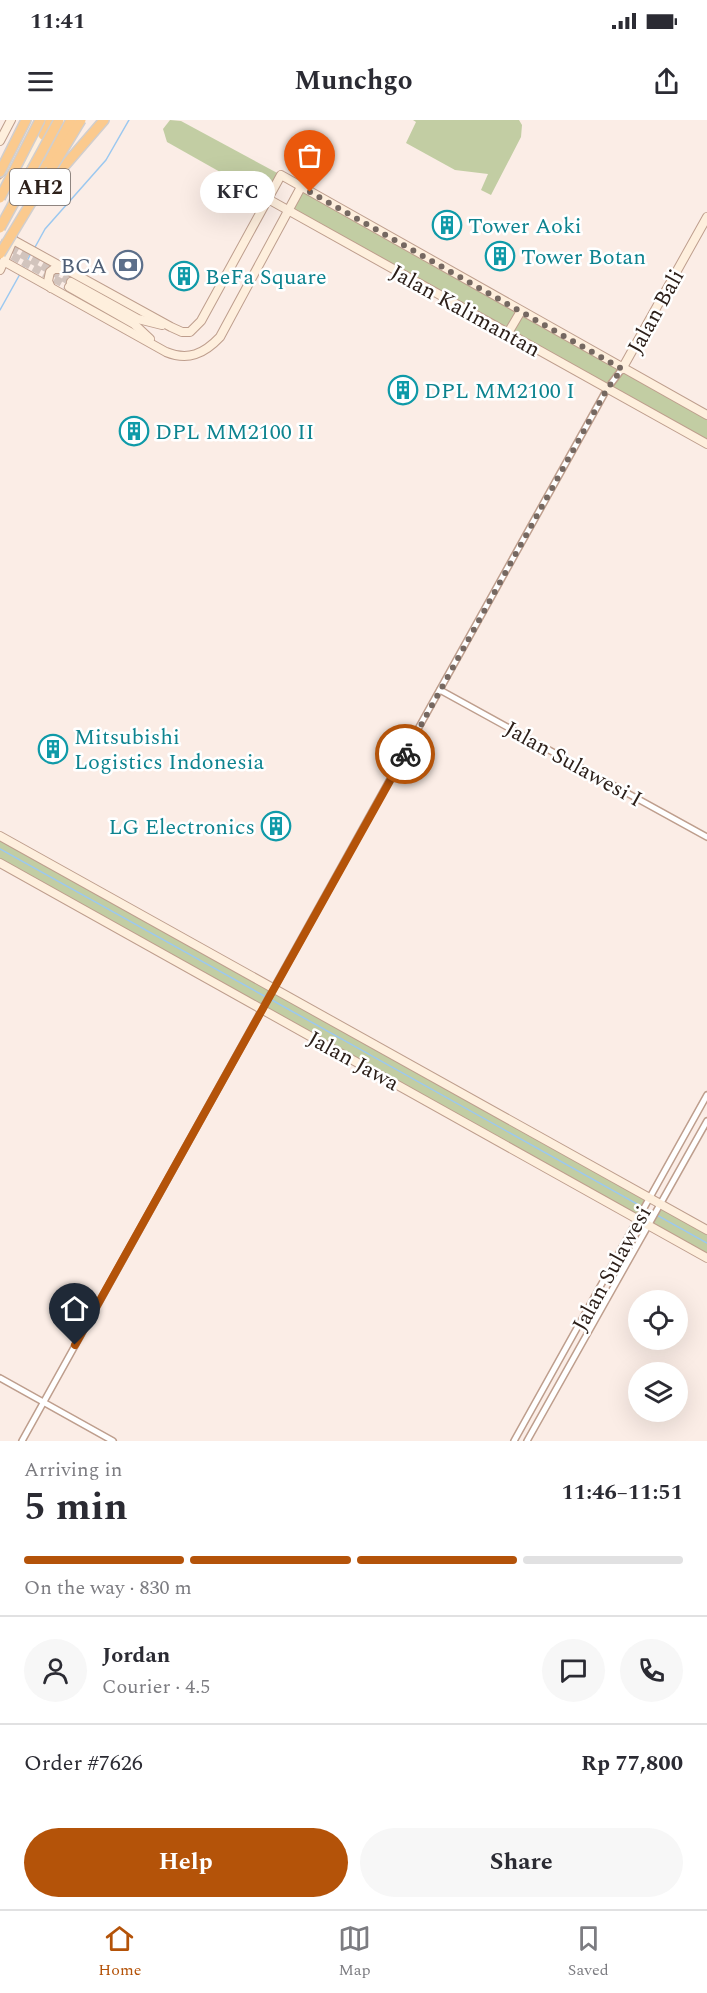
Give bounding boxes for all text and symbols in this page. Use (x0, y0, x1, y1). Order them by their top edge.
text: 11:41 (30, 5, 85, 38)
text: Munchgo (294, 60, 413, 102)
icon: menu (24, 65, 57, 98)
icon: share (650, 65, 683, 98)
pin (284, 130, 335, 192)
icon: bag (293, 139, 326, 172)
road number: AH2 (10, 169, 70, 205)
callout: KFC (199, 171, 274, 213)
text: KFC (216, 177, 259, 207)
building icon: Tower Aoki (431, 209, 463, 241)
place label: Tower Aoki (468, 210, 582, 243)
building icon: Tower Botan (484, 240, 516, 272)
place label: Tower Botan (521, 241, 646, 274)
bank icon: BCA (112, 249, 144, 281)
place label: BCA (60, 250, 107, 283)
street label: Jalan Kalimantan (384, 256, 546, 366)
building icon: BeFa Square (168, 260, 200, 292)
place label: BeFa Square (205, 261, 327, 294)
street label: Jalan Bali (619, 263, 693, 360)
building icon: DPL MM2100 I (387, 374, 419, 406)
place label: DPL MM2100 I (424, 375, 575, 408)
building icon: DPL MM2100 II (118, 415, 150, 447)
place label: DPL MM2100 II (155, 416, 314, 449)
street label: Jalan Sulawesi I (498, 713, 648, 816)
place label: Mitsubishi Logistics Indonesia (74, 721, 265, 779)
courier (375, 724, 435, 784)
building icon: Mitsubishi Logistics Indonesia (37, 733, 69, 765)
icon: bike (389, 738, 422, 771)
building icon: LG Electronics (260, 810, 292, 842)
place label: LG Electronics (108, 811, 255, 844)
street label: Jalan Jawa (301, 1023, 405, 1100)
street label: Jalan Sulawesi (564, 1200, 660, 1337)
pin (49, 1283, 100, 1345)
map controls (628, 1290, 688, 1422)
button: locate (628, 1290, 688, 1350)
icon: home (58, 1292, 91, 1325)
button: layers (628, 1362, 688, 1422)
text: Arriving in (24, 1455, 122, 1485)
text: 11:46–11:51 (561, 1476, 683, 1509)
text: 5 min (24, 1478, 128, 1537)
text: On the way · 830 m (24, 1573, 192, 1603)
button: person (24, 1639, 87, 1702)
text: Jordan (102, 1639, 170, 1672)
button: chat (542, 1639, 605, 1702)
button: phone (620, 1639, 683, 1702)
text: Courier · 4.5 (102, 1672, 210, 1702)
text: Order #7626 (24, 1747, 143, 1780)
text: Rp 77,800 (581, 1747, 683, 1780)
button: Help (24, 1828, 348, 1897)
button: Share (360, 1828, 683, 1897)
tab: Home (98, 1922, 141, 1982)
tab: Map (338, 1922, 371, 1982)
tab: Saved (568, 1922, 609, 1982)

